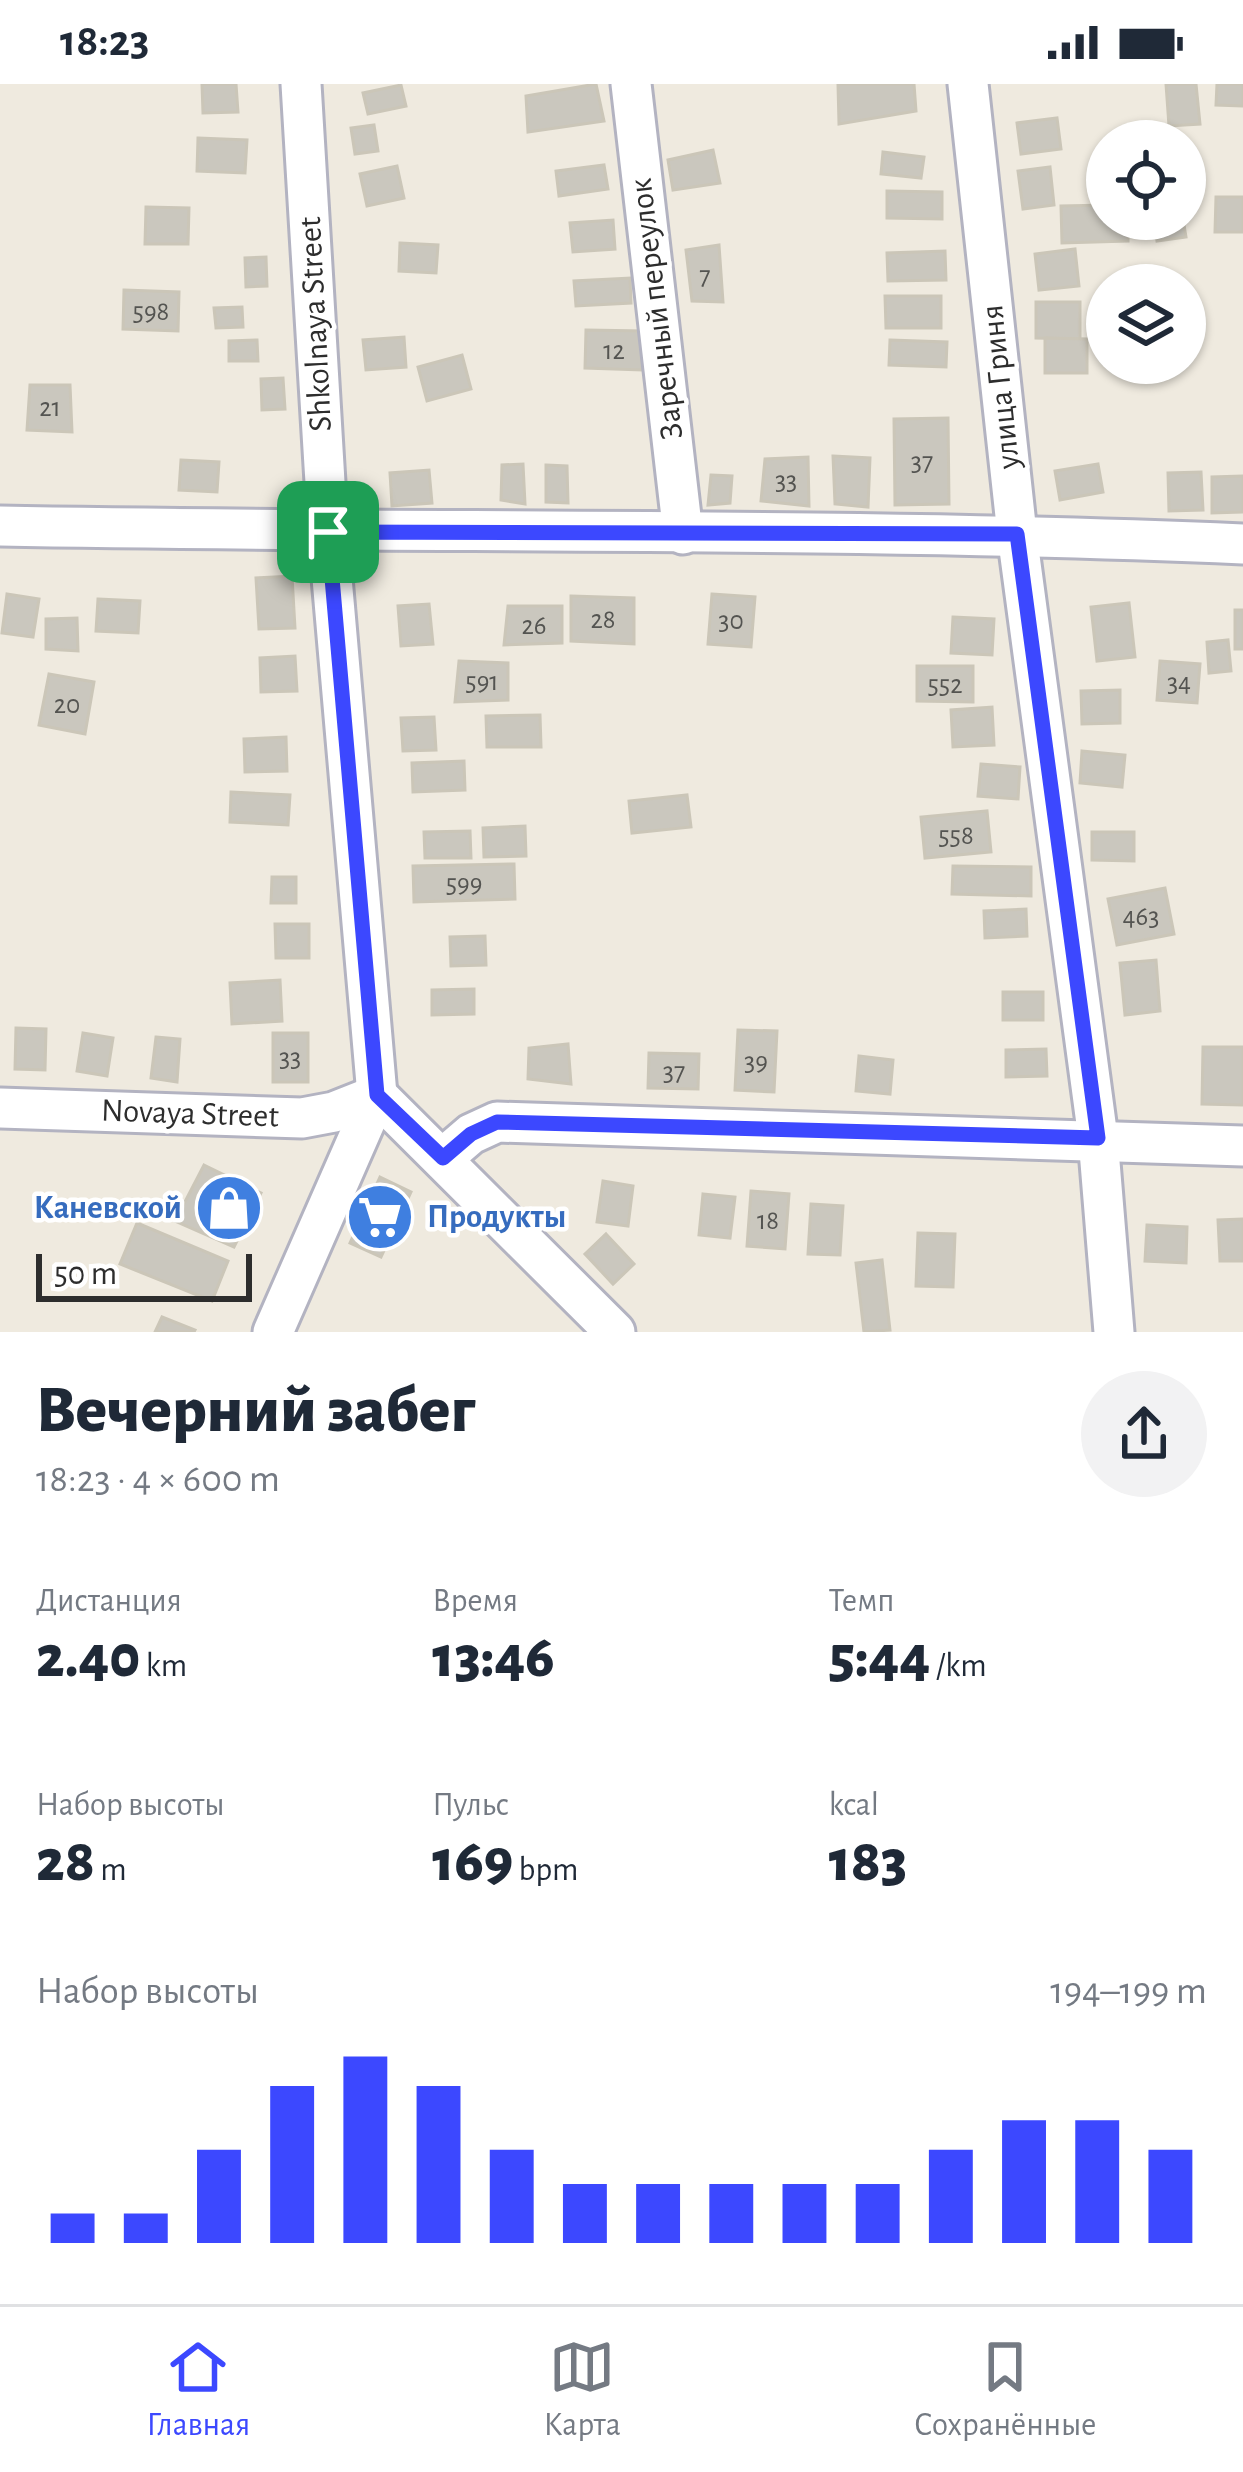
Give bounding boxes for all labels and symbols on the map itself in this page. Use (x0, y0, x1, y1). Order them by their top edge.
street label: Заречный переулок (625, 176, 689, 442)
street label: Shkolnaya Street (294, 215, 338, 432)
house number: 7 (699, 262, 711, 289)
house number: 598 (133, 298, 169, 325)
street label: улица Гриня (976, 303, 1026, 472)
house number: 12 (603, 337, 625, 364)
house number: 21 (39, 394, 61, 421)
house number: 37 (911, 448, 933, 475)
house number: 33 (775, 467, 797, 494)
pin (277, 481, 379, 583)
house number: 28 (590, 606, 616, 633)
house number: 30 (718, 607, 744, 634)
house number: 26 (522, 612, 546, 639)
house number: 591 (465, 668, 499, 695)
house number: 34 (1167, 669, 1191, 696)
house number: 552 (928, 671, 962, 698)
house number: 20 (54, 691, 80, 718)
house number: 558 (938, 822, 974, 849)
house number: 599 (446, 870, 482, 897)
house number: 463 (1123, 903, 1159, 930)
house number: 33 (279, 1044, 301, 1071)
house number: 39 (744, 1048, 768, 1075)
house number: 37 (663, 1058, 685, 1085)
street label: Novaya Street (101, 1094, 280, 1134)
shop icon: Каневской (194, 1173, 264, 1243)
supermarket icon: Продукты (345, 1182, 415, 1252)
place label: Каневской (34, 1192, 182, 1225)
place label: Продукты (427, 1201, 566, 1234)
house number: 18 (757, 1207, 779, 1234)
scale bar (36, 1248, 252, 1301)

